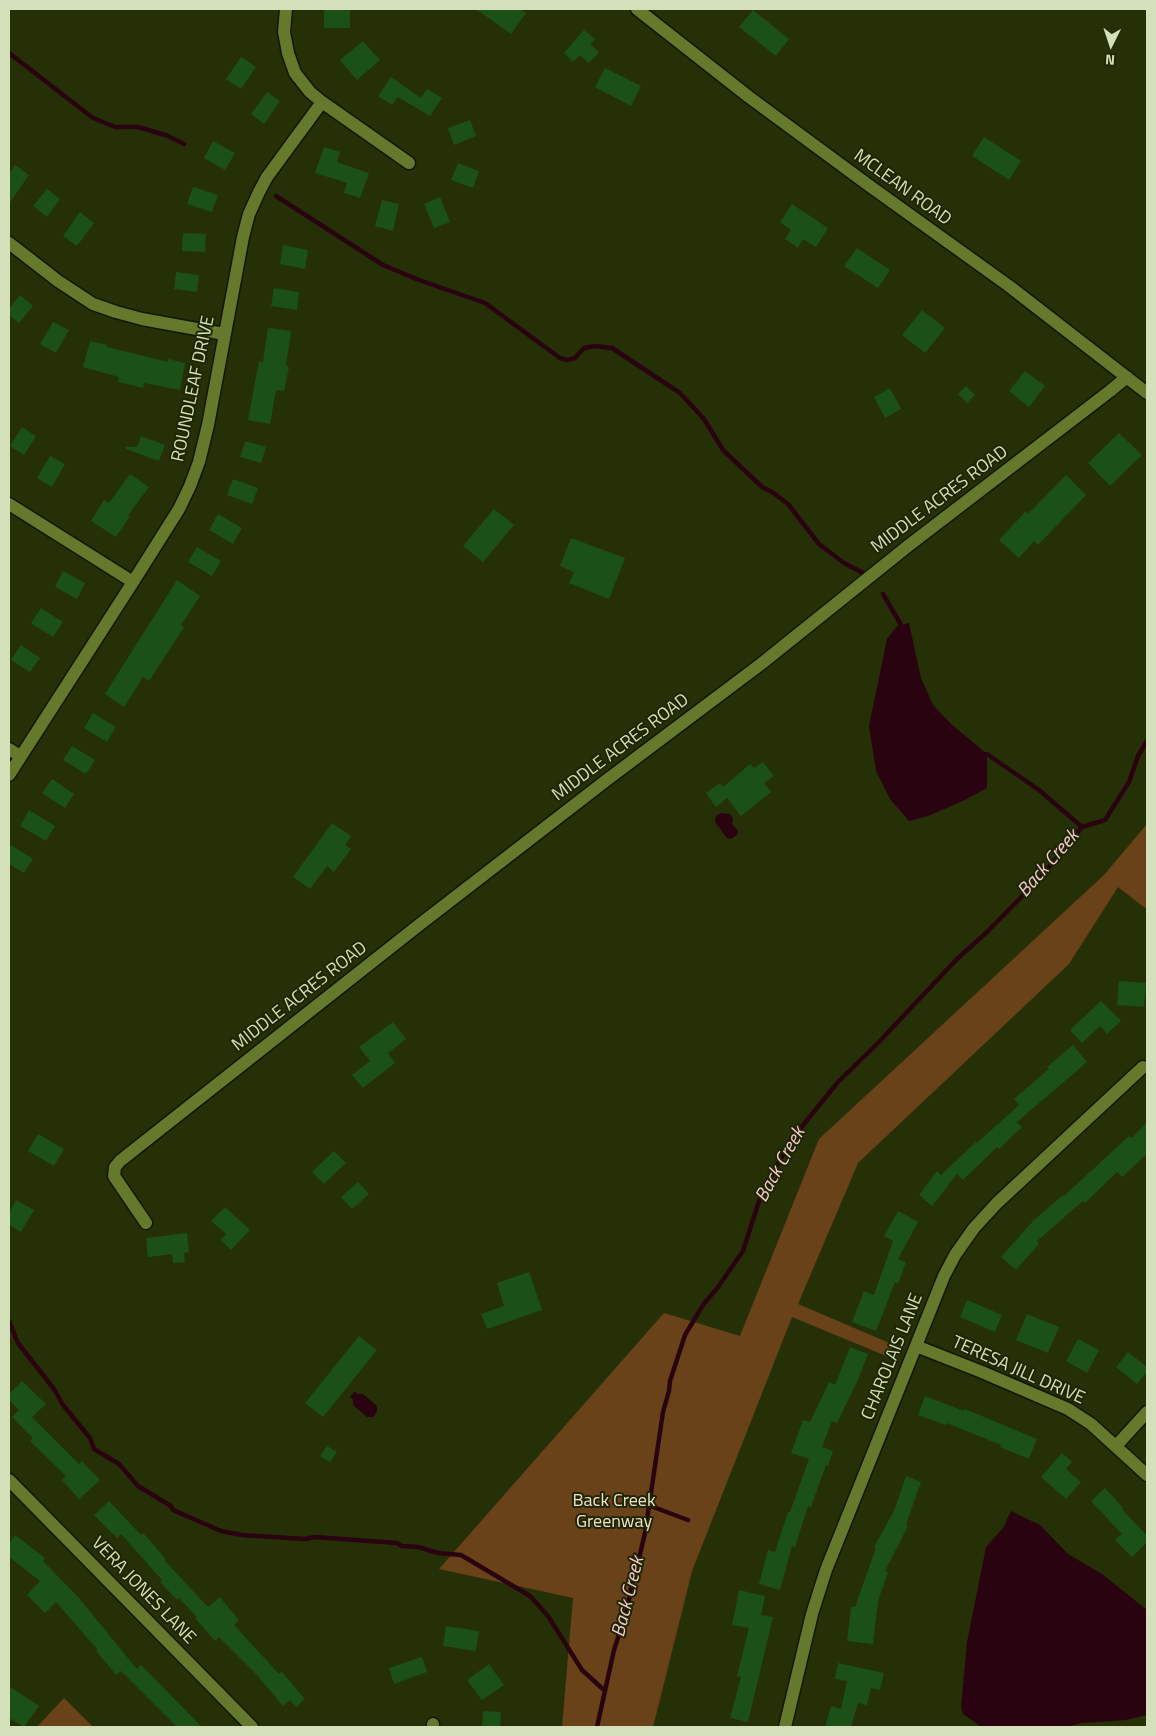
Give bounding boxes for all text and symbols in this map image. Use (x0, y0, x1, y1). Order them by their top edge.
north arrow (1086, 20, 1136, 70)
text: N (1104, 50, 1115, 71)
street label: MCLEAN ROAD (849, 145, 955, 231)
street label: ROUNDLEAF DRIVE (168, 314, 220, 464)
street label: MIDDLE ACRES ROAD (867, 442, 1013, 558)
street label: MIDDLE ACRES ROAD (548, 690, 694, 806)
water label: Back Creek (1013, 826, 1085, 902)
street label: MIDDLE ACRES ROAD (228, 938, 372, 1056)
water label: Back Creek (751, 1124, 811, 1206)
street label: CHAROLAIS LANE (858, 1291, 928, 1423)
street label: TERESA JILL DRIVE (948, 1332, 1088, 1410)
park label: Back Creek Greenway (572, 1491, 656, 1534)
street label: VERA JONES LANE (86, 1533, 200, 1649)
water label: Back Creek (608, 1554, 650, 1640)

